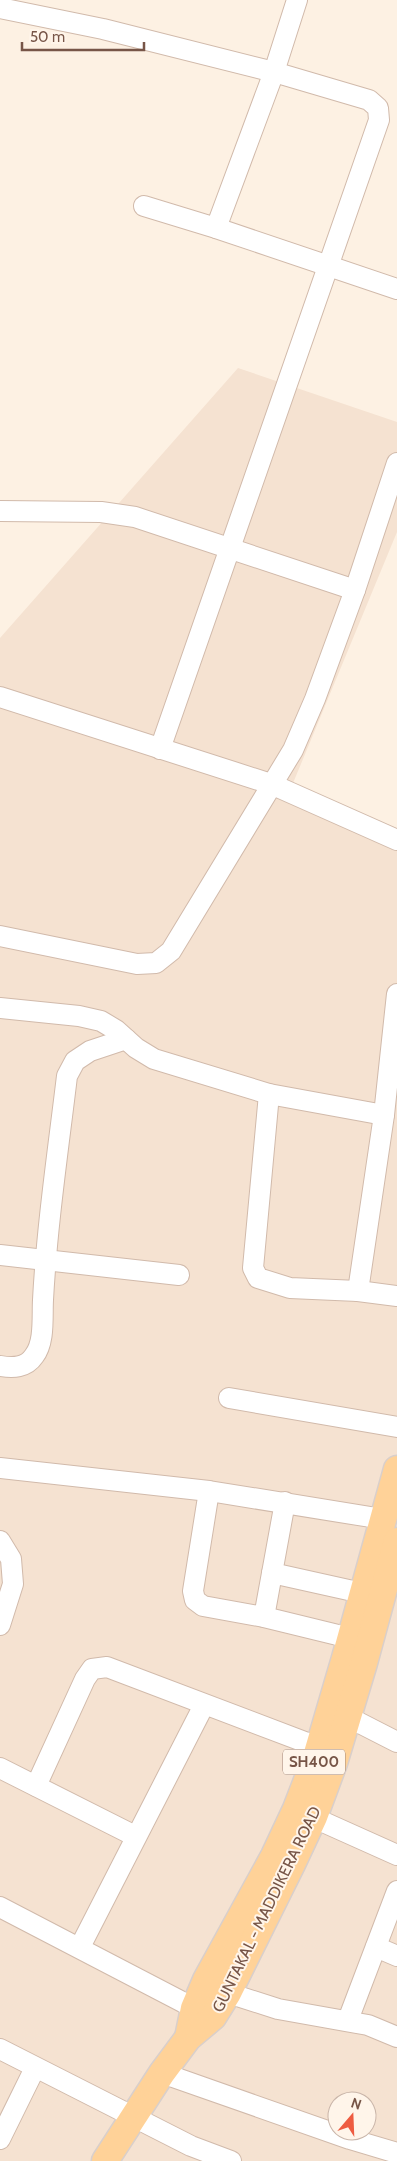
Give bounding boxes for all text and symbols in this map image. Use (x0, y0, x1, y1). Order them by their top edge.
scale bar (22, 20, 145, 52)
text: 50 m (30, 28, 65, 46)
road number: SH400 (283, 1750, 345, 1774)
street label: GUNTAKAL - MADDIKERA ROAD (208, 1803, 325, 2015)
north arrow (327, 2091, 377, 2141)
text: N (349, 2094, 364, 2114)

